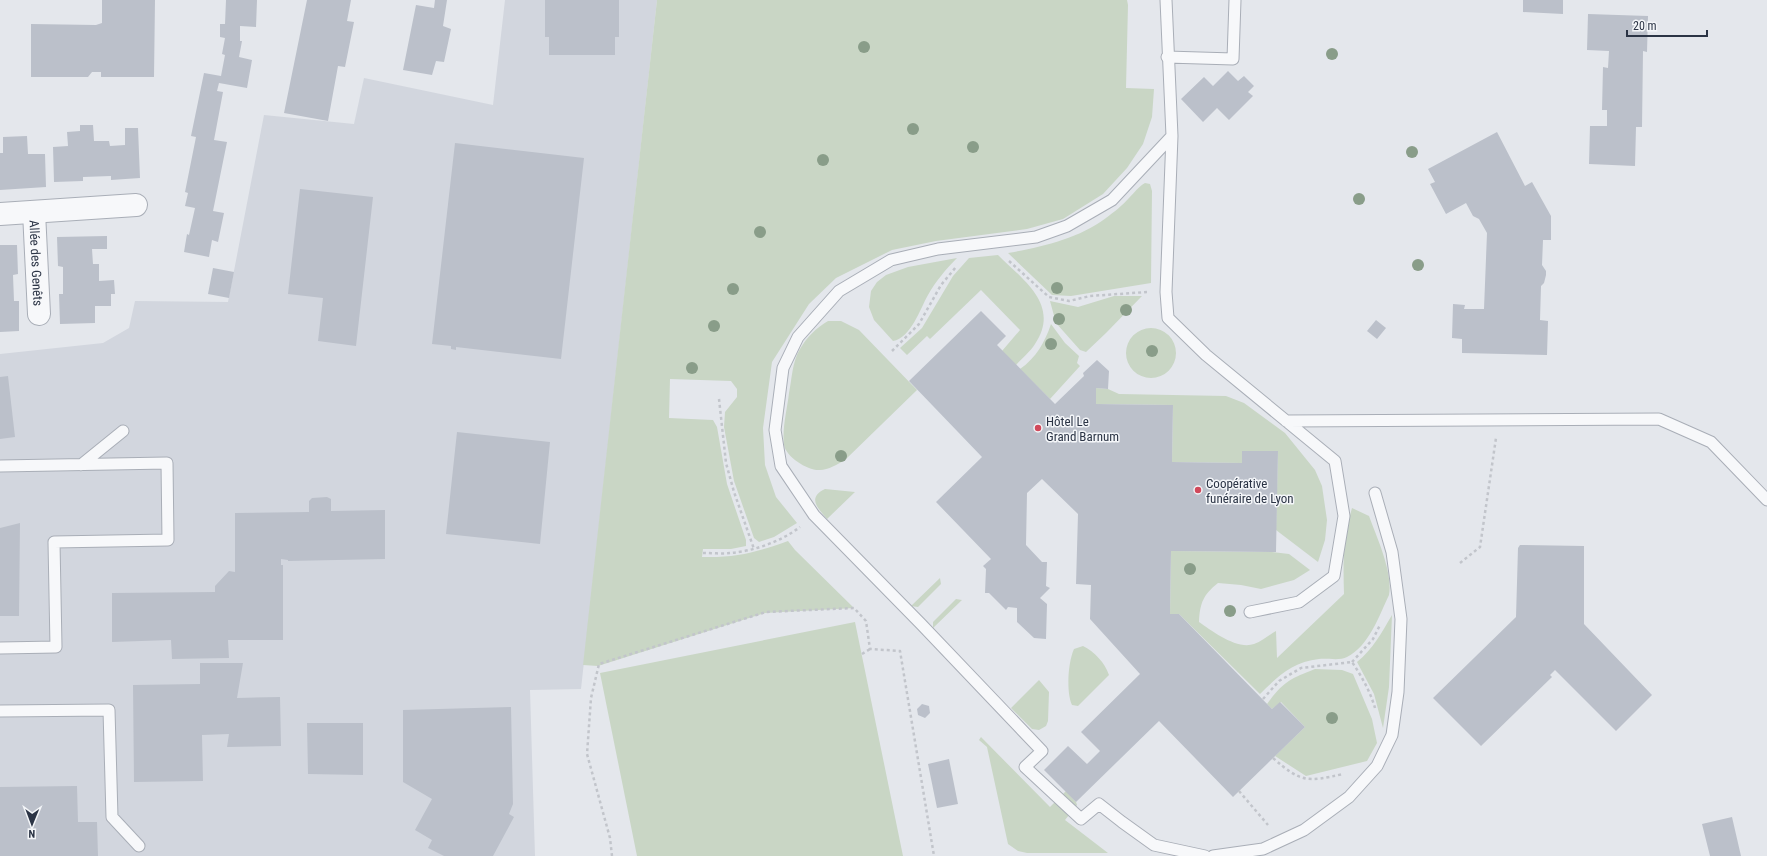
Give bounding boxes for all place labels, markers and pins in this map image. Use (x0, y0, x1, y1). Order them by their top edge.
place label: Hôtel Le Grand Barnum (1046, 414, 1119, 444)
marker: Hôtel Le Grand Barnum (1033, 423, 1043, 433)
place label: Coopérative funéraire de Lyon (1206, 476, 1294, 506)
marker: Coopérative funéraire de Lyon (1193, 485, 1203, 495)

